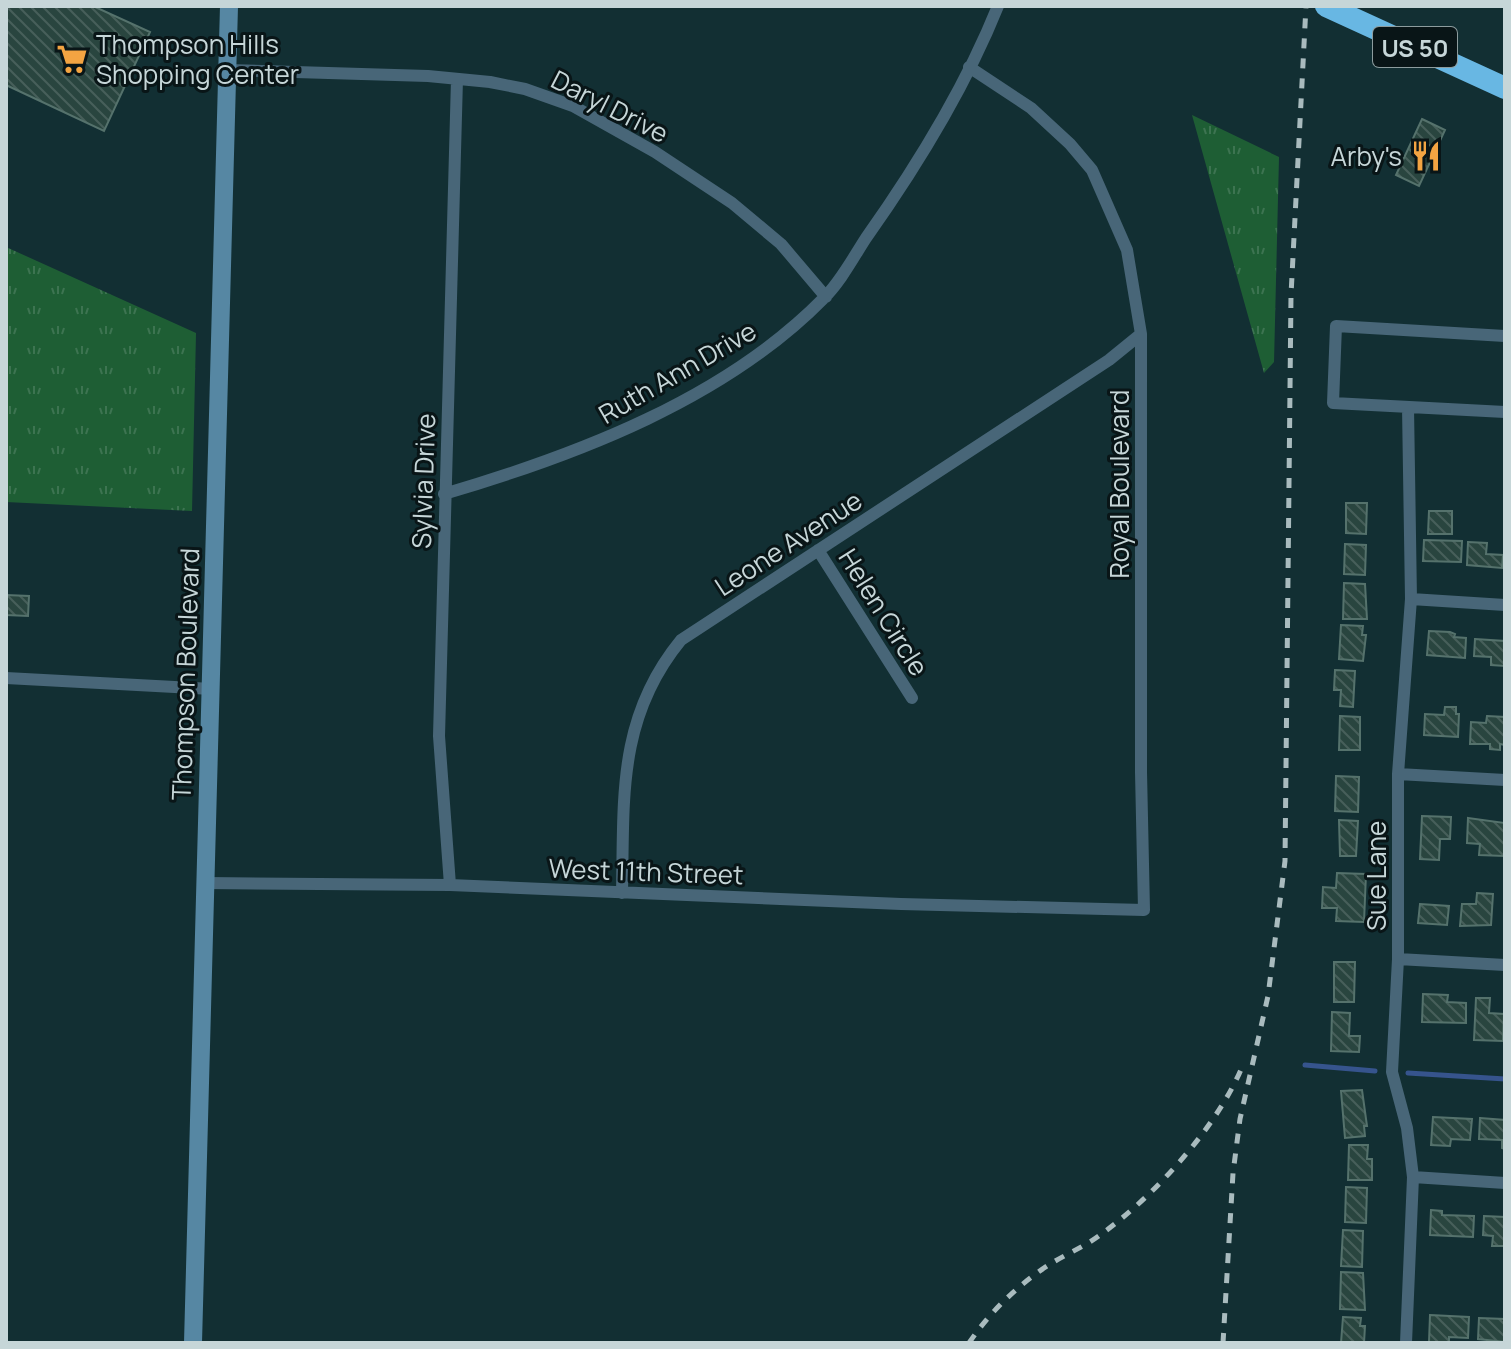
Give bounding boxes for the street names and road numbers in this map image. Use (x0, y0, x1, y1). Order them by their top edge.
road number: US 50 (1373, 27, 1457, 67)
street label: Daryl Drive (545, 61, 675, 151)
street label: Ruth Ann Drive (592, 312, 762, 432)
street label: Royal Boulevard (1101, 389, 1137, 579)
street label: Sylvia Drive (403, 413, 443, 549)
street label: Leone Avenue (707, 482, 869, 604)
street label: Helen Circle (831, 542, 937, 682)
street label: Thompson Boulevard (163, 547, 207, 801)
street label: Sue Lane (1358, 821, 1394, 931)
street label: West 11th Street (548, 850, 744, 892)

